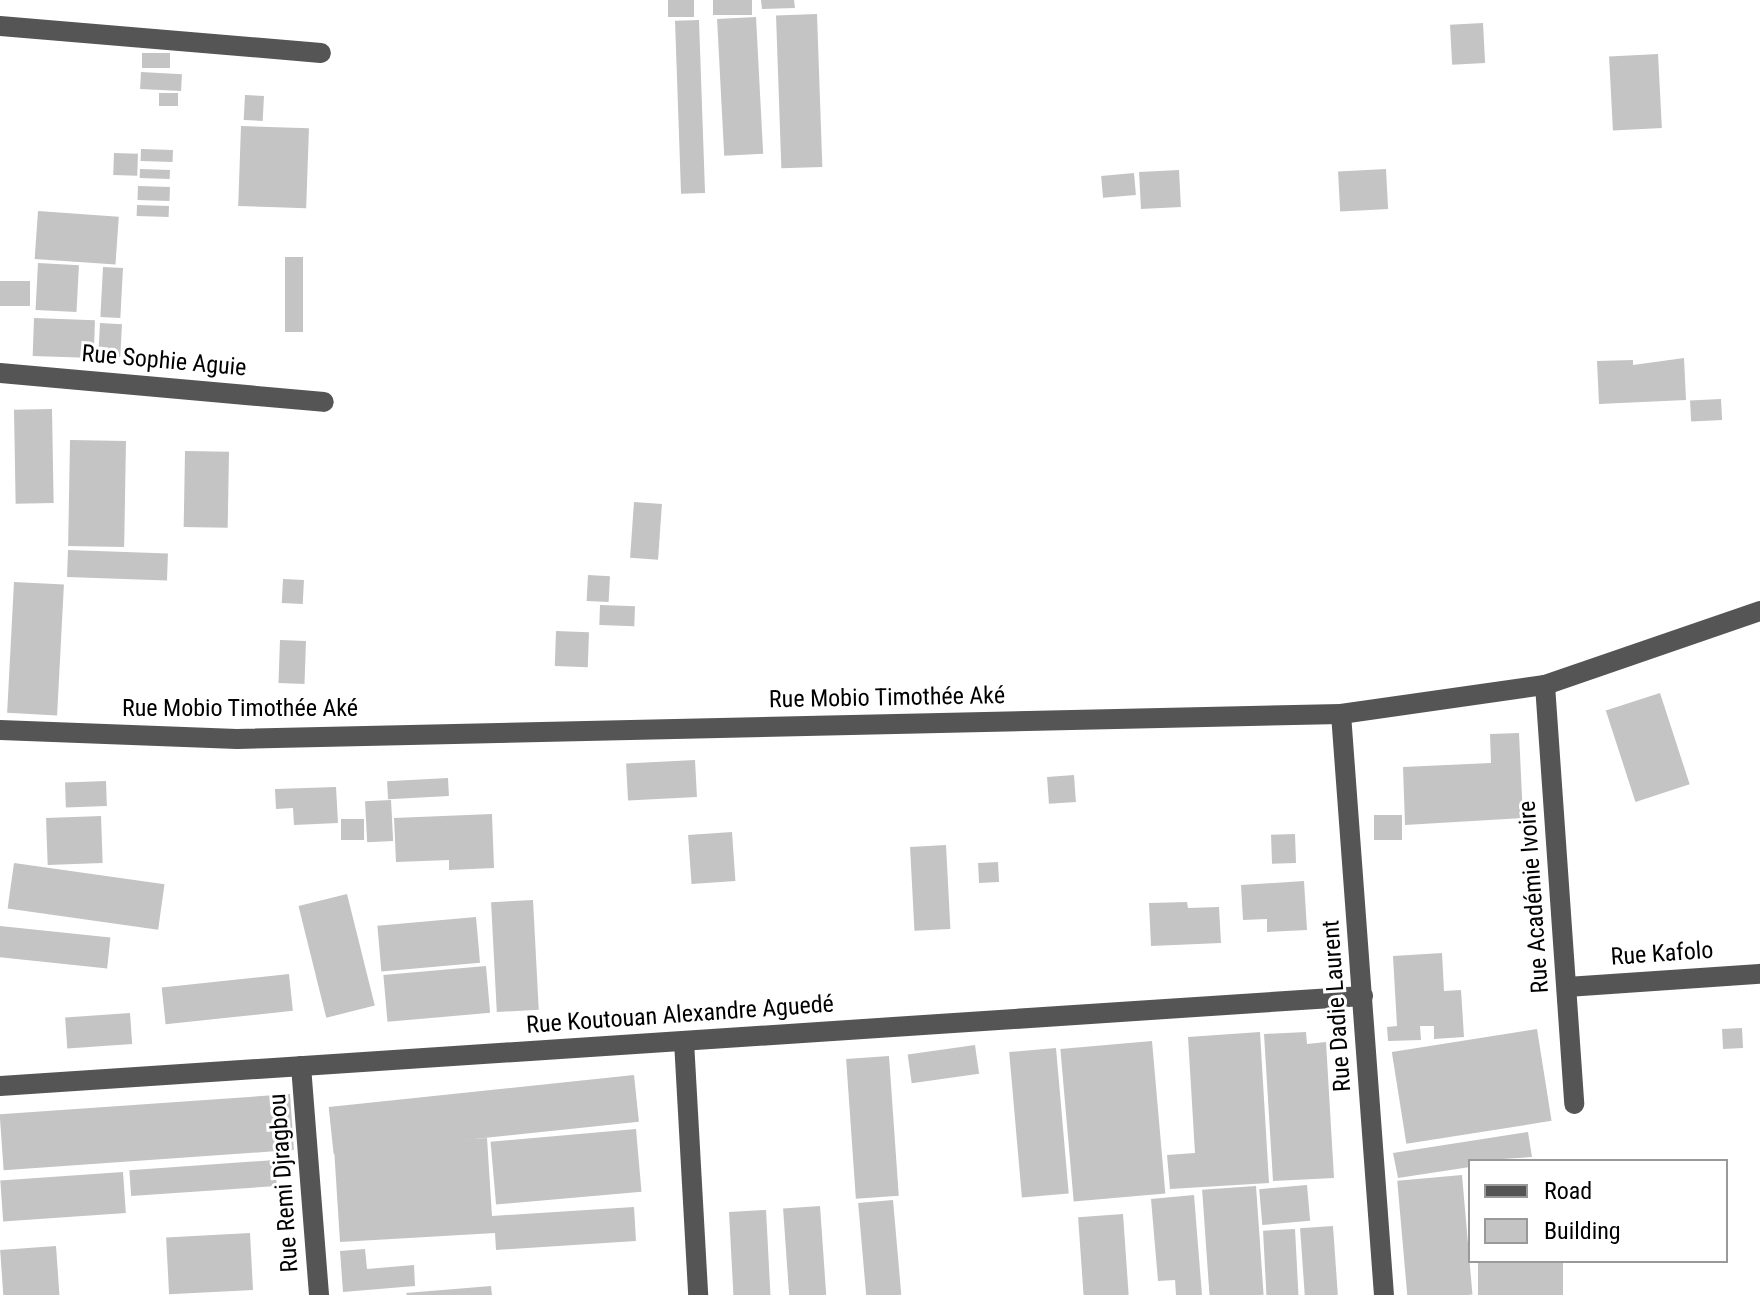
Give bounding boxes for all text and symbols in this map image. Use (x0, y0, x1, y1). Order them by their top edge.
street label: Rue Sophie Aguie (80, 339, 248, 383)
street label: Rue Mobio Timothée Aké (768, 682, 1006, 714)
street label: Rue Mobio Timothée Aké (122, 695, 358, 723)
street label: Rue Académie Ivoire (1513, 800, 1555, 994)
street label: Rue Dadie Laurent (1317, 919, 1357, 1093)
street label: Rue Kafolo (1610, 936, 1714, 972)
street label: Rue Koutouan Alexandre Aguedé (525, 990, 835, 1040)
street label: Rue Remi Djragbou (263, 1093, 305, 1273)
legend (1468, 1159, 1728, 1263)
text: Road (1544, 1177, 1592, 1205)
text: Building (1544, 1217, 1621, 1245)

